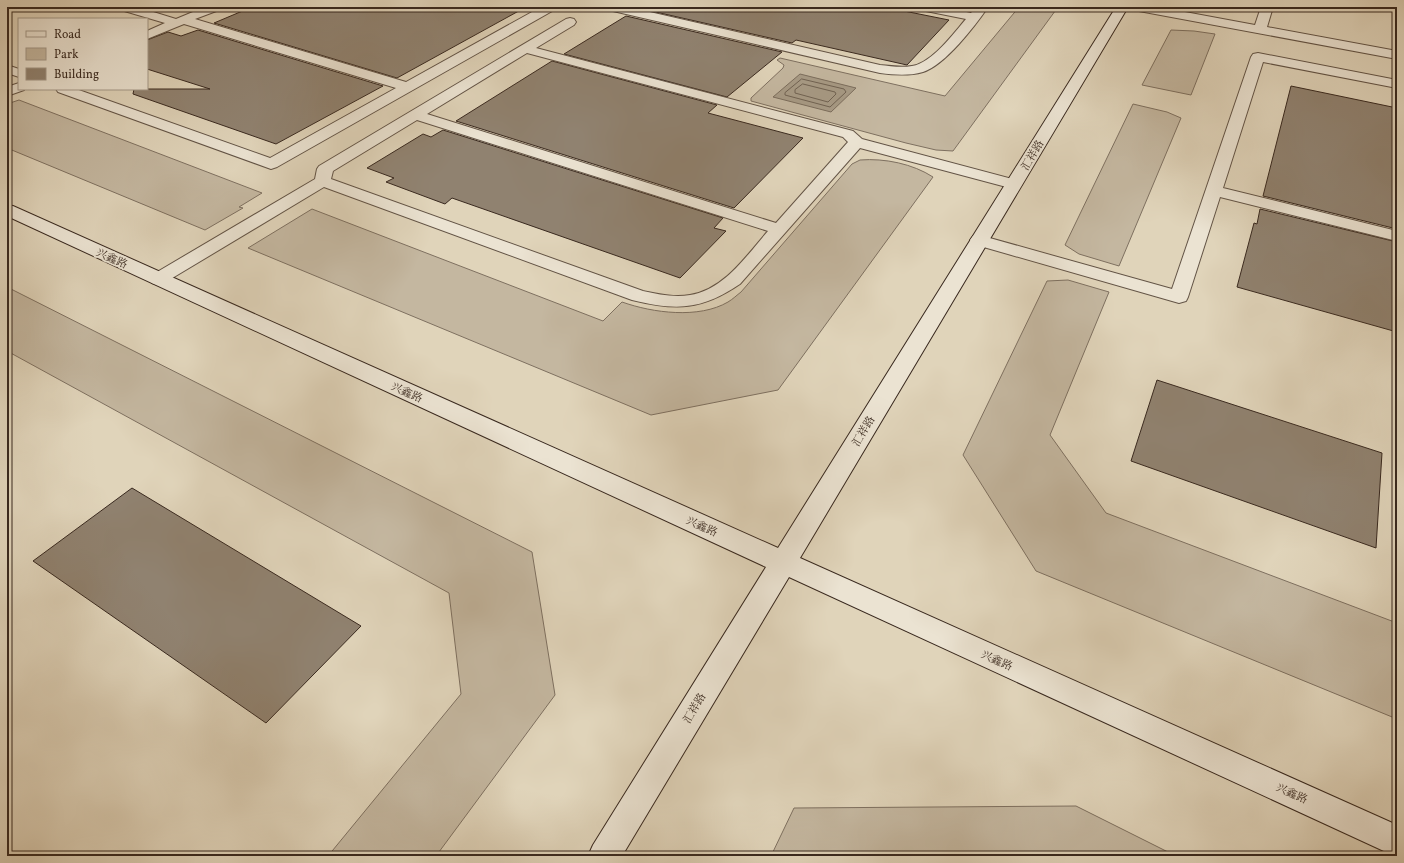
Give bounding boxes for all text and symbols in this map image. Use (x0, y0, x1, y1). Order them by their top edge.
legend (18, 18, 148, 90)
text: Road (54, 27, 81, 43)
text: Park (54, 47, 79, 63)
text: Building (54, 67, 99, 83)
street label: 汇祥路 (1018, 138, 1048, 174)
street label: 兴鑫路 (93, 246, 130, 273)
street label: 兴鑫路 (388, 380, 425, 407)
street label: 汇祥路 (849, 414, 879, 450)
street label: 兴鑫路 (683, 514, 720, 541)
street label: 兴鑫路 (978, 648, 1015, 675)
street label: 汇祥路 (680, 691, 710, 727)
street label: 兴鑫路 (1273, 781, 1310, 808)

